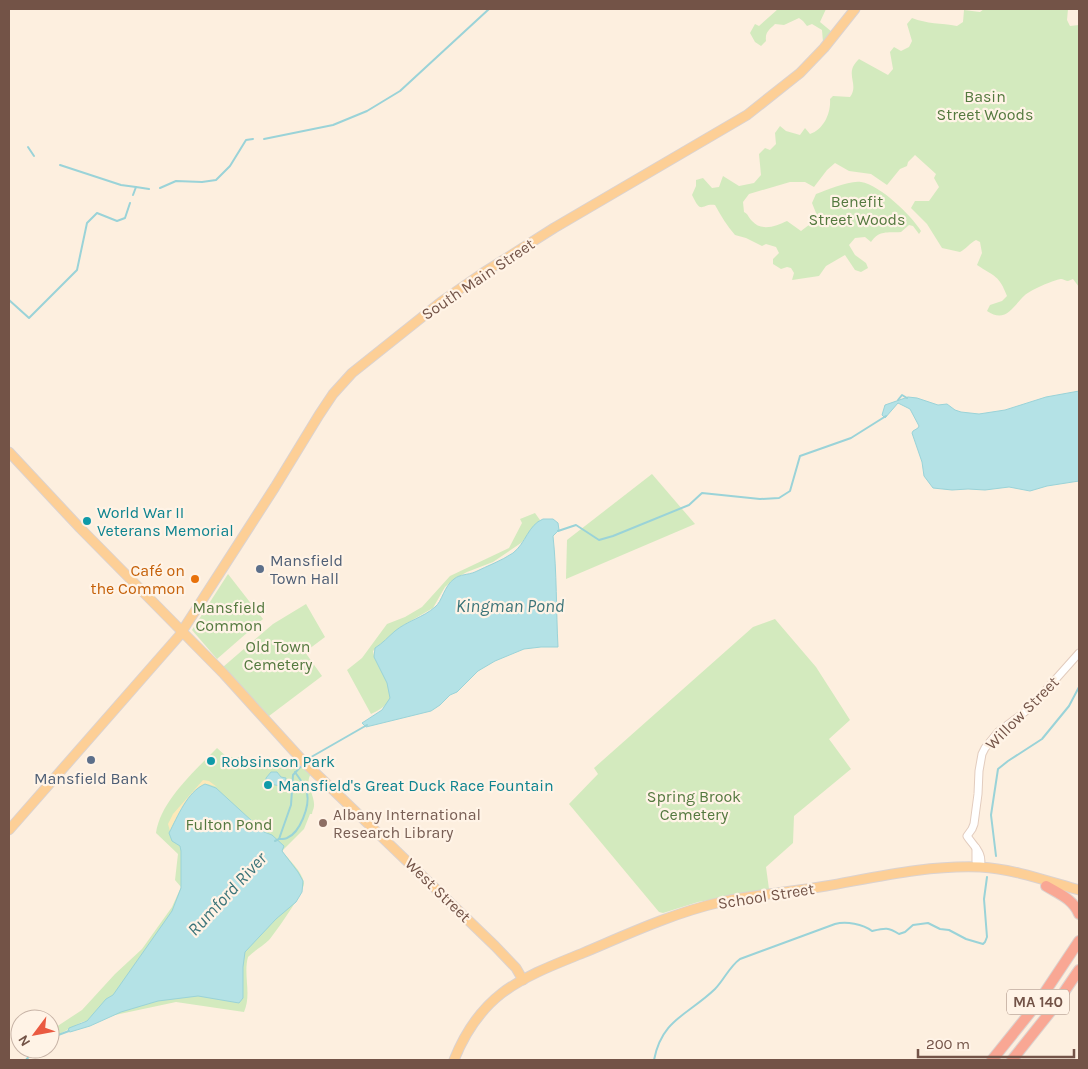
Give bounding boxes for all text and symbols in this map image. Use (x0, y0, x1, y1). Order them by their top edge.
park label: Basin Street Woods (937, 87, 1033, 124)
park label: Benefit Street Woods (809, 192, 905, 229)
street label: South Main Street (418, 234, 538, 324)
place label: World War II Veterans Memorial (97, 503, 234, 540)
marker: World War II Veterans Memorial (81, 515, 93, 527)
place label: Mansfield Town Hall (270, 551, 343, 588)
place label: Café on the Common (90, 561, 185, 598)
marker: Mansfield Town Hall (254, 563, 266, 575)
marker: Café on the Common (189, 573, 201, 585)
water label: Kingman Pond (456, 595, 565, 617)
park label: Mansfield Common (193, 598, 265, 635)
park label: Old Town Cemetery (244, 637, 313, 674)
street label: Willow Street (981, 672, 1063, 754)
place label: Robsinson Park (221, 752, 335, 771)
marker: Mansfield Bank (85, 754, 97, 766)
marker: Robsinson Park (205, 755, 217, 767)
place label: Mansfield Bank (34, 769, 148, 788)
place label: Mansfield's Great Duck Race Fountain (278, 776, 554, 795)
marker: Mansfield's Great Duck Race Fountain (262, 779, 274, 791)
park label: Spring Brook Cemetery (647, 787, 741, 824)
place label: Albany International Research Library (333, 805, 481, 842)
park label: Fulton Pond (185, 815, 273, 834)
marker: Albany International Research Library (317, 817, 329, 829)
water label: Rumford River (183, 847, 272, 940)
street label: West Street (401, 854, 475, 926)
street label: School Street (716, 879, 816, 913)
road number: MA 140 (1007, 990, 1069, 1014)
north arrow (10, 1009, 60, 1059)
scale bar (918, 1026, 1074, 1058)
text: N (15, 1032, 34, 1049)
text: 200 m (926, 1035, 970, 1053)

